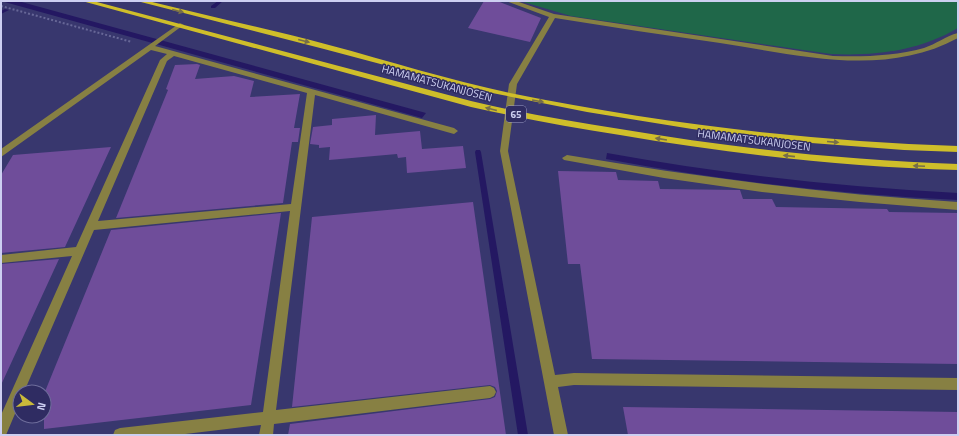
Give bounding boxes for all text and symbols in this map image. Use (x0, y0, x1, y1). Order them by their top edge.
one-way arrow (171, 8, 184, 14)
one-way arrow (298, 39, 310, 45)
street label: HAMAMATSUKANJOSEN (380, 61, 494, 105)
one-way arrow (532, 98, 545, 104)
one-way arrow (485, 105, 498, 111)
road number: 65 (506, 106, 526, 122)
street label: HAMAMATSUKANJOSEN (696, 125, 812, 155)
one-way arrow (654, 136, 667, 142)
one-way arrow (827, 139, 839, 146)
one-way arrow (783, 153, 795, 159)
one-way arrow (912, 163, 925, 169)
north arrow (12, 384, 52, 424)
text: N (33, 401, 50, 412)

